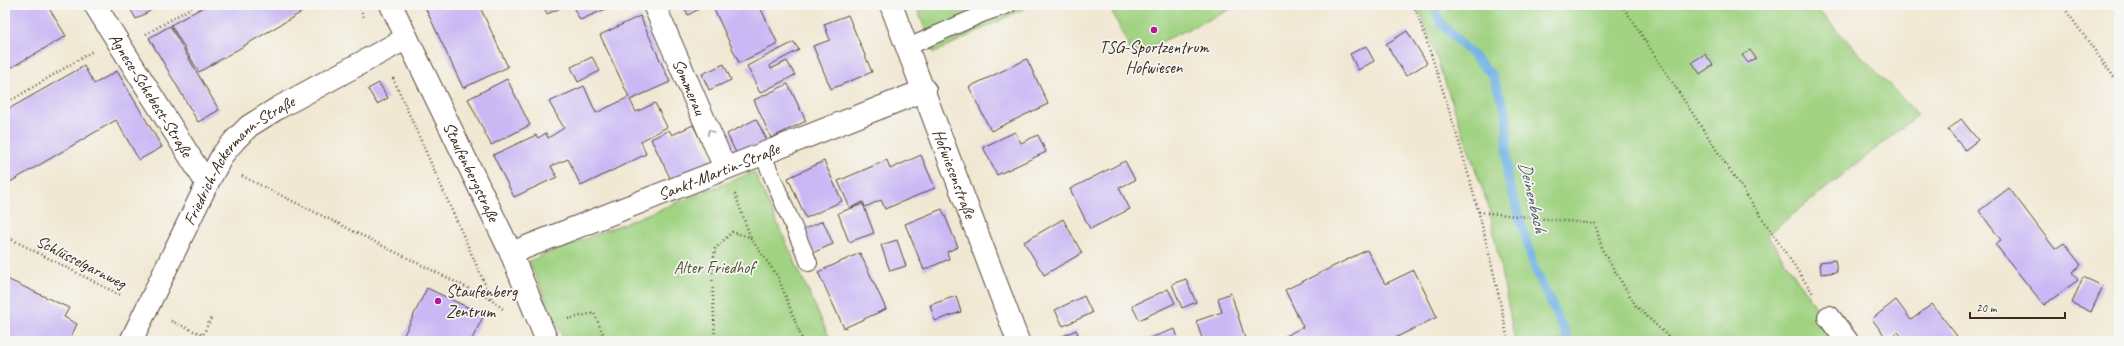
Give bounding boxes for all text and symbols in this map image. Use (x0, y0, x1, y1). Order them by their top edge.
marker: TSG-Sportzentrum Hofwiesen (1149, 25, 1159, 35)
street label: Agnese-Schebest-Straße (105, 29, 199, 162)
place label: TSG-Sportzentrum Hofwiesen (1099, 37, 1210, 78)
street label: Sommerau (668, 55, 712, 119)
street label: Friedrich-Ackermann-Straße (178, 90, 299, 228)
street label: Staufenbergstraße (439, 118, 505, 226)
street label: Hofwiesenstraße (928, 126, 982, 222)
one-way arrow (707, 129, 715, 137)
street label: Sankt-Martin-Straße (655, 137, 784, 205)
water label: Deinenbach (1514, 159, 1552, 236)
street label: Schlüsselgarnweg (33, 230, 131, 294)
park label: Alter Friedhof (674, 257, 758, 278)
place label: Staufenberg Zentrum (446, 281, 518, 322)
scale bar (1970, 294, 2065, 320)
marker: Staufenberg Zentrum (433, 296, 443, 306)
text: 20 m (1976, 300, 1998, 316)

